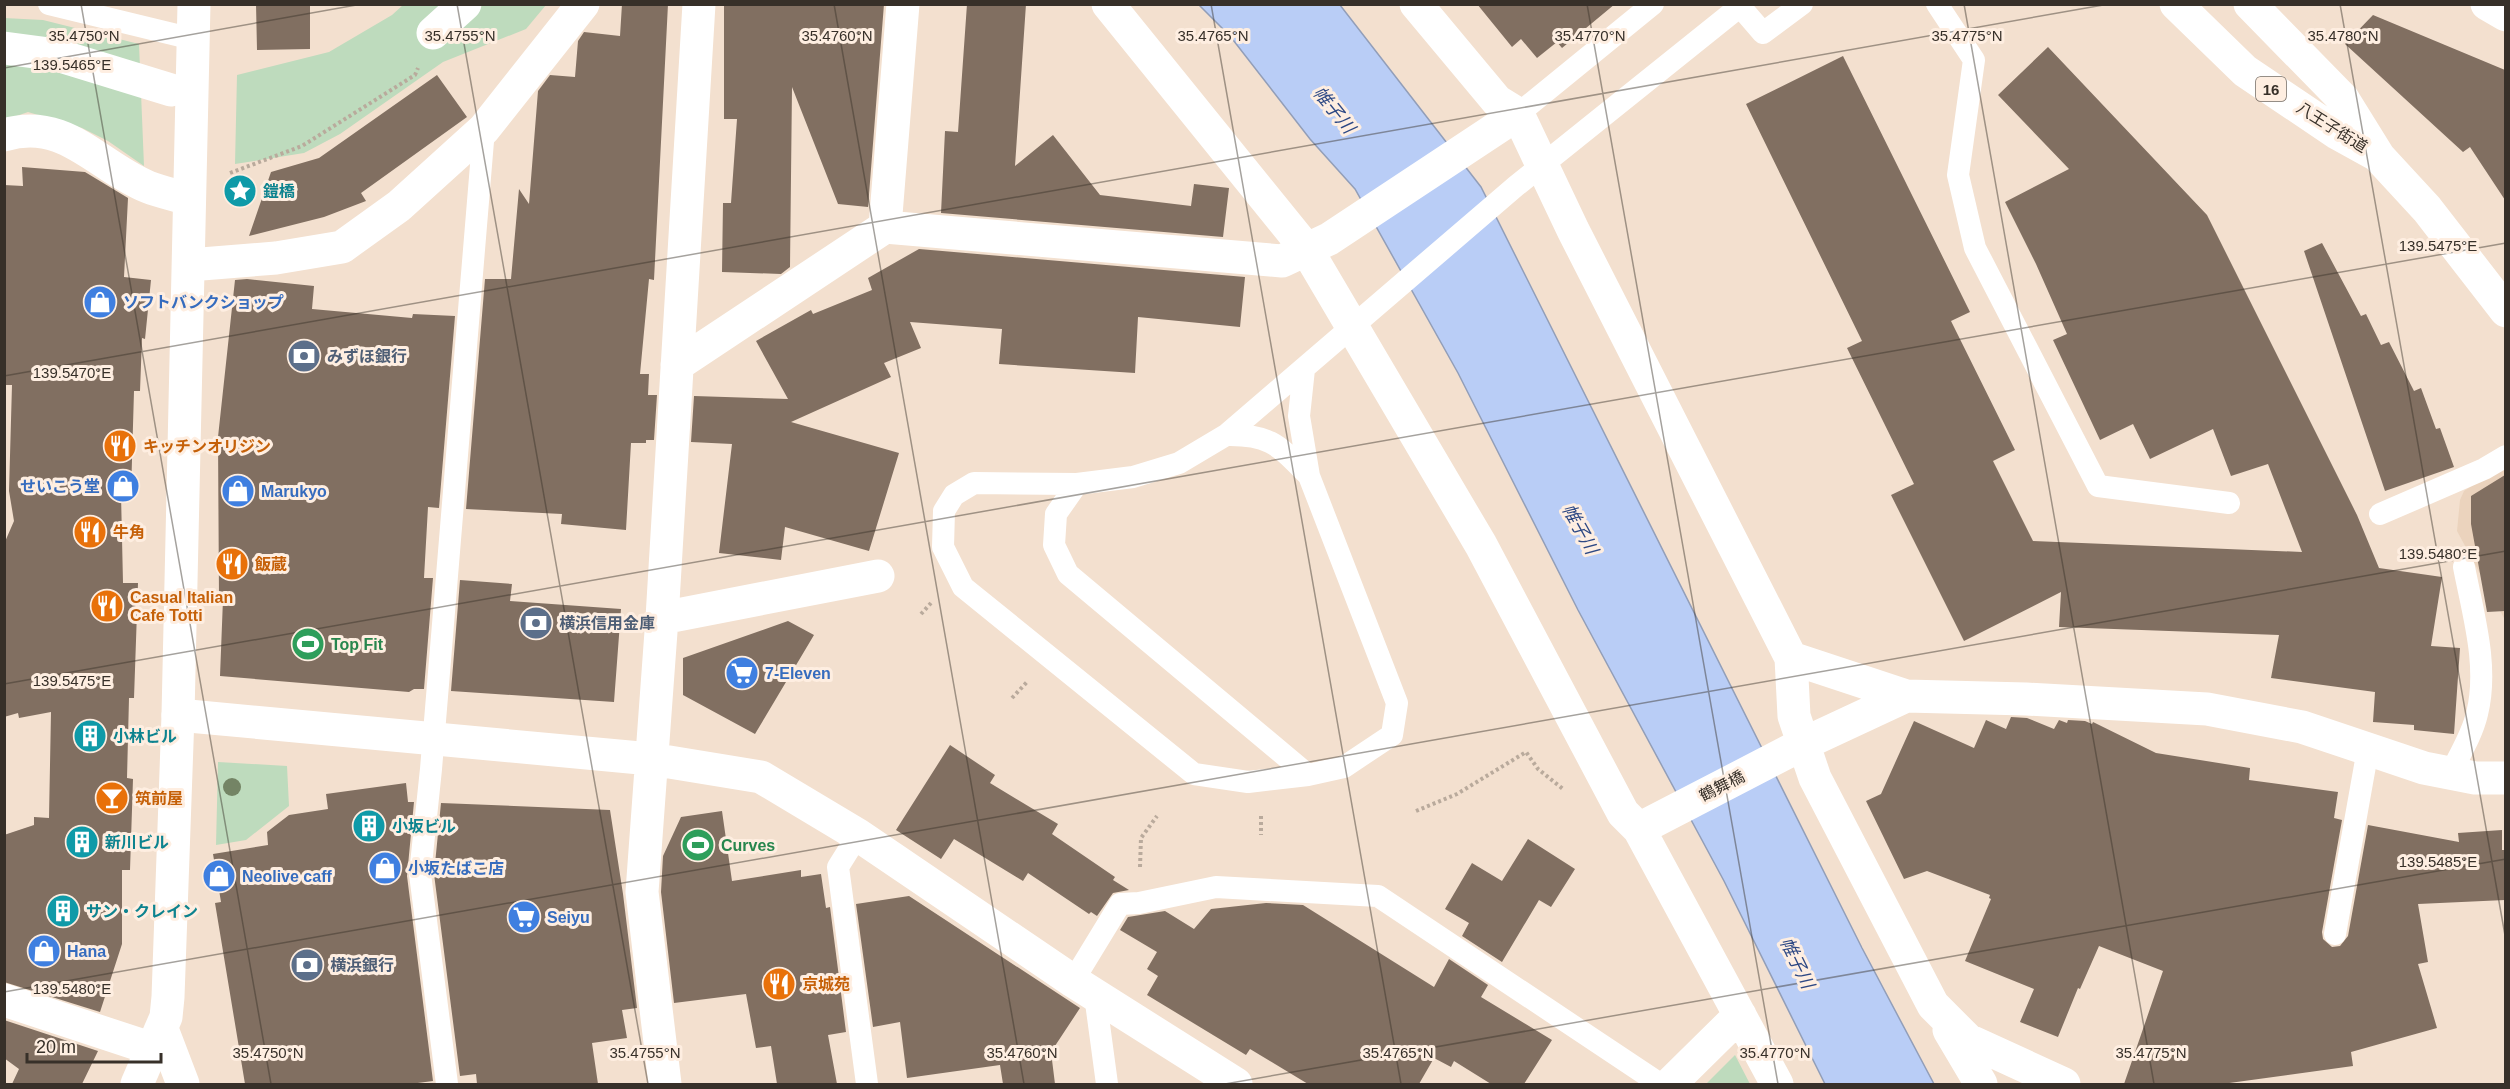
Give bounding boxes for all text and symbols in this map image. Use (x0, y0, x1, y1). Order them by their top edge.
text: 35.4750°N (48, 27, 120, 44)
text: 35.4755°N (424, 27, 496, 44)
text: 35.4760°N (801, 27, 873, 44)
text: 35.4765°N (1177, 27, 1249, 44)
text: 35.4770°N (1554, 27, 1626, 44)
text: 35.4775°N (1931, 27, 2003, 44)
text: 35.4780°N (2307, 27, 2379, 44)
text: 139.5465°E (33, 56, 111, 73)
road number: 16 (2256, 77, 2286, 101)
water label: 帷子川 (1309, 83, 1360, 139)
street label: 八王子街道 (2294, 99, 2370, 155)
place icon: 鎧橋 (222, 173, 258, 209)
place label: 鎧橋 (263, 183, 295, 200)
text: 139.5475°E (2399, 237, 2477, 254)
shop icon: ソフトバンクショップ (82, 284, 118, 320)
place label: ソフトバンクショップ (123, 294, 284, 311)
bank icon: みずほ銀行 (286, 338, 322, 374)
place label: みずほ銀行 (327, 348, 407, 365)
text: 139.5470°E (33, 364, 111, 381)
restaurant icon: キッチンオリジン (102, 428, 138, 464)
place label: キッチンオリジン (143, 438, 271, 455)
shop icon: せいこう堂 (105, 468, 141, 504)
shop icon: Marukyo (220, 473, 256, 509)
place label: せいこう堂 (20, 478, 100, 495)
place label: Marukyo (261, 483, 327, 500)
water label: 帷子川 (1558, 501, 1603, 559)
restaurant icon: 牛角 (72, 514, 108, 550)
place label: 牛角 (113, 524, 145, 541)
text: 139.5480°E (2399, 545, 2477, 562)
restaurant icon: 飯蔵 (214, 546, 250, 582)
place label: 飯蔵 (254, 556, 287, 573)
restaurant icon: Casual Italian Cafe Totti (89, 588, 125, 624)
place label: Casual Italian Cafe Totti (130, 589, 233, 624)
bank icon: 横浜信用金庫 (518, 605, 554, 641)
place label: 横浜信用金庫 (559, 614, 655, 632)
sports icon: Top Fit (290, 626, 326, 662)
place label: Top Fit (331, 636, 384, 653)
supermarket icon: 7-Eleven (724, 655, 760, 691)
place label: 7-Eleven (765, 665, 831, 682)
text: 139.5475°E (33, 672, 111, 689)
building icon: 小林ビル (72, 718, 108, 754)
place label: 小林ビル (113, 728, 177, 745)
street label: 鶴舞橋 (1697, 768, 1747, 804)
bar icon: 筑前屋 (94, 780, 130, 816)
place label: 筑前屋 (135, 790, 183, 807)
building icon: 小坂ビル (351, 808, 387, 844)
place label: 小坂ビル (392, 818, 456, 835)
building icon: 新川ビル (64, 824, 100, 860)
sports icon: Curves (680, 827, 716, 863)
place label: 新川ビル (105, 834, 169, 851)
place label: Curves (721, 837, 775, 854)
shop icon: 小坂たばこ店 (367, 850, 403, 886)
text: 139.5485°E (2399, 853, 2477, 870)
shop icon: Neolive caff (201, 858, 237, 894)
place label: 小坂たばこ店 (408, 860, 504, 877)
place label: Neolive caff (242, 868, 332, 885)
building icon: サン・クレイン (45, 893, 81, 929)
supermarket icon: Seiyu (506, 899, 542, 935)
place label: サン・クレイン (86, 903, 198, 920)
place label: Seiyu (547, 909, 590, 926)
shop icon: Hana (26, 933, 62, 969)
water label: 帷子川 (1776, 934, 1819, 993)
place label: Hana (67, 943, 106, 960)
bank icon: 横浜銀行 (289, 947, 325, 983)
place label: 横浜銀行 (330, 956, 394, 974)
restaurant icon: 京城苑 (761, 966, 797, 1002)
place label: 京城苑 (802, 975, 850, 993)
text: 139.5480°E (33, 980, 111, 997)
scale bar (27, 1026, 160, 1064)
text: 20 m (36, 1037, 76, 1057)
text: 35.4750°N (232, 1044, 304, 1061)
text: 35.4755°N (609, 1044, 681, 1061)
text: 35.4760°N (986, 1044, 1058, 1061)
text: 35.4765°N (1362, 1044, 1434, 1061)
text: 35.4770°N (1739, 1044, 1811, 1061)
text: 35.4775°N (2115, 1044, 2187, 1061)

